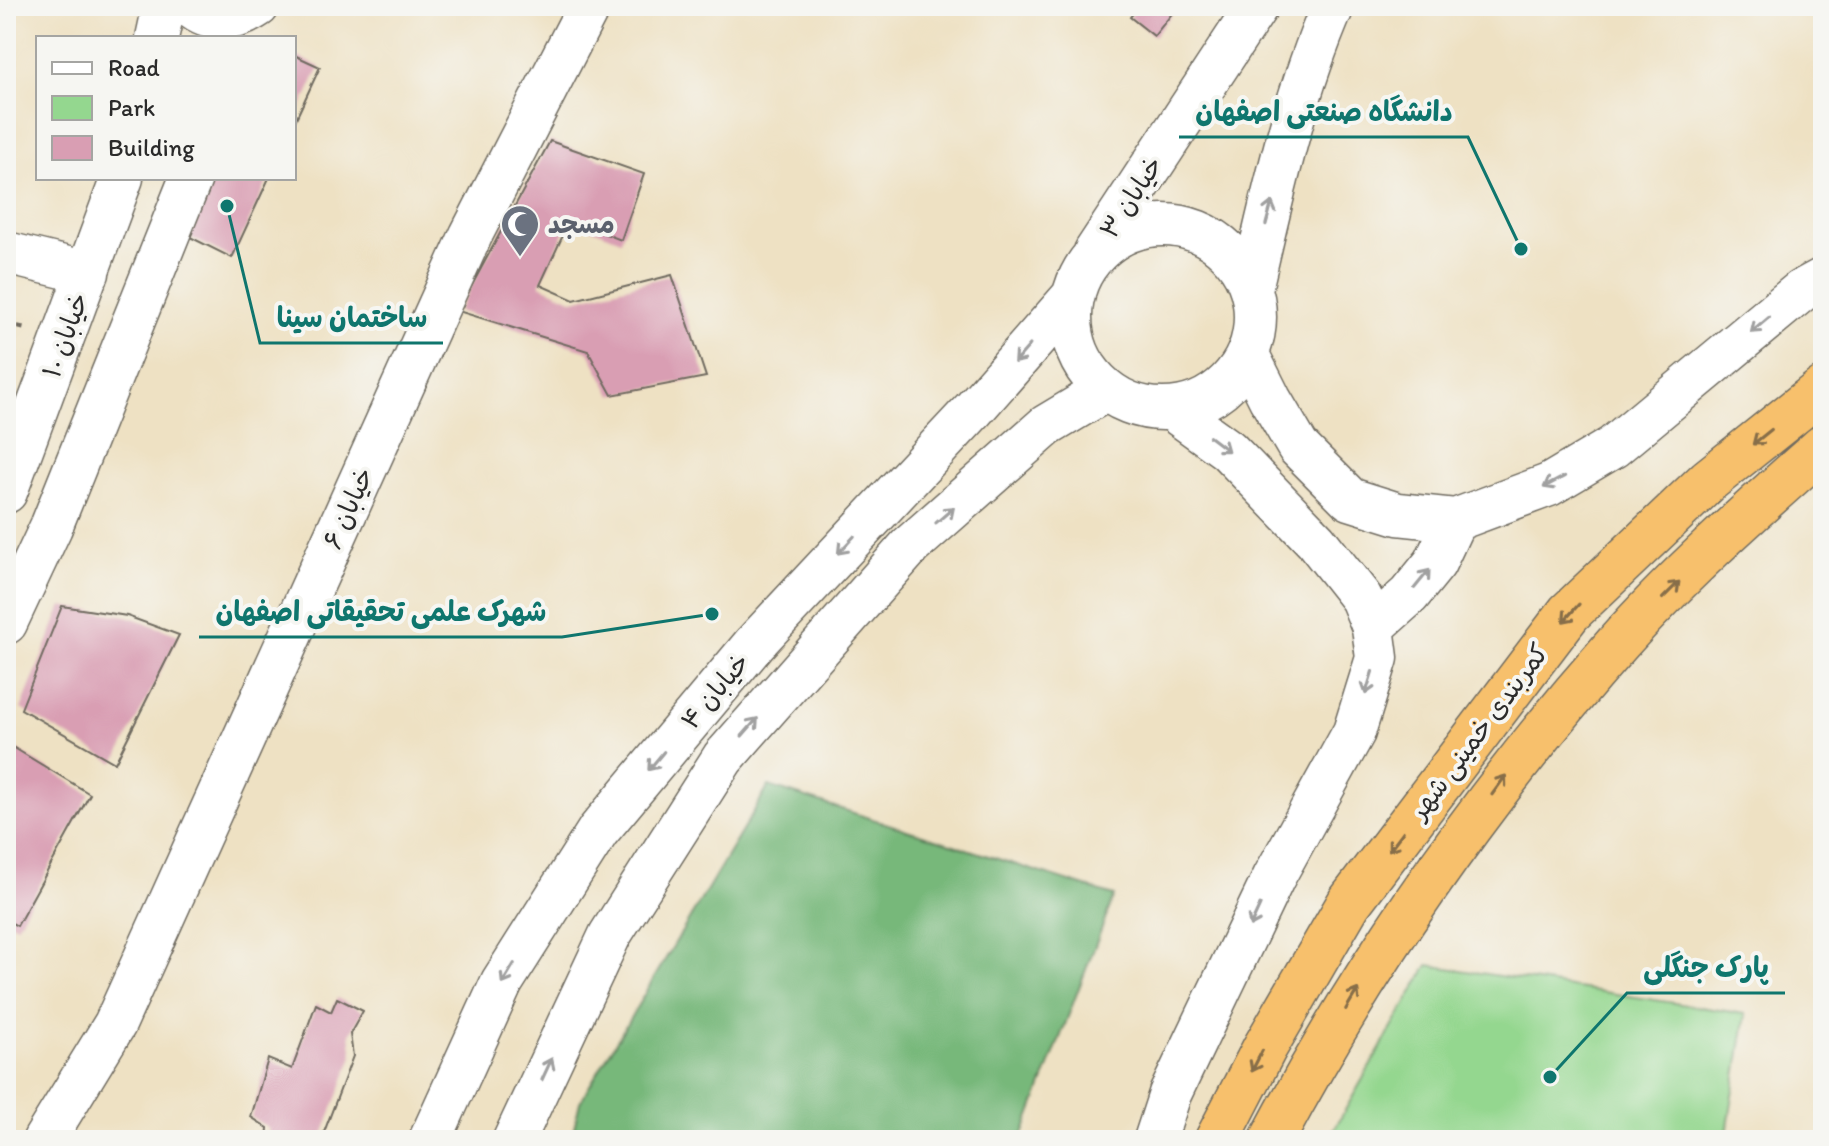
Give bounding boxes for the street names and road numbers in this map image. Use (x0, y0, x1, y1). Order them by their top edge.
street label: خیابان ۳ (1093, 150, 1169, 244)
street label: خیابان ۱۰ (35, 288, 95, 382)
street label: خیابان ۶ (316, 462, 380, 554)
street label: کمربندی خمینی شهر (1401, 637, 1556, 827)
street label: خیابان ۴ (674, 646, 756, 736)

